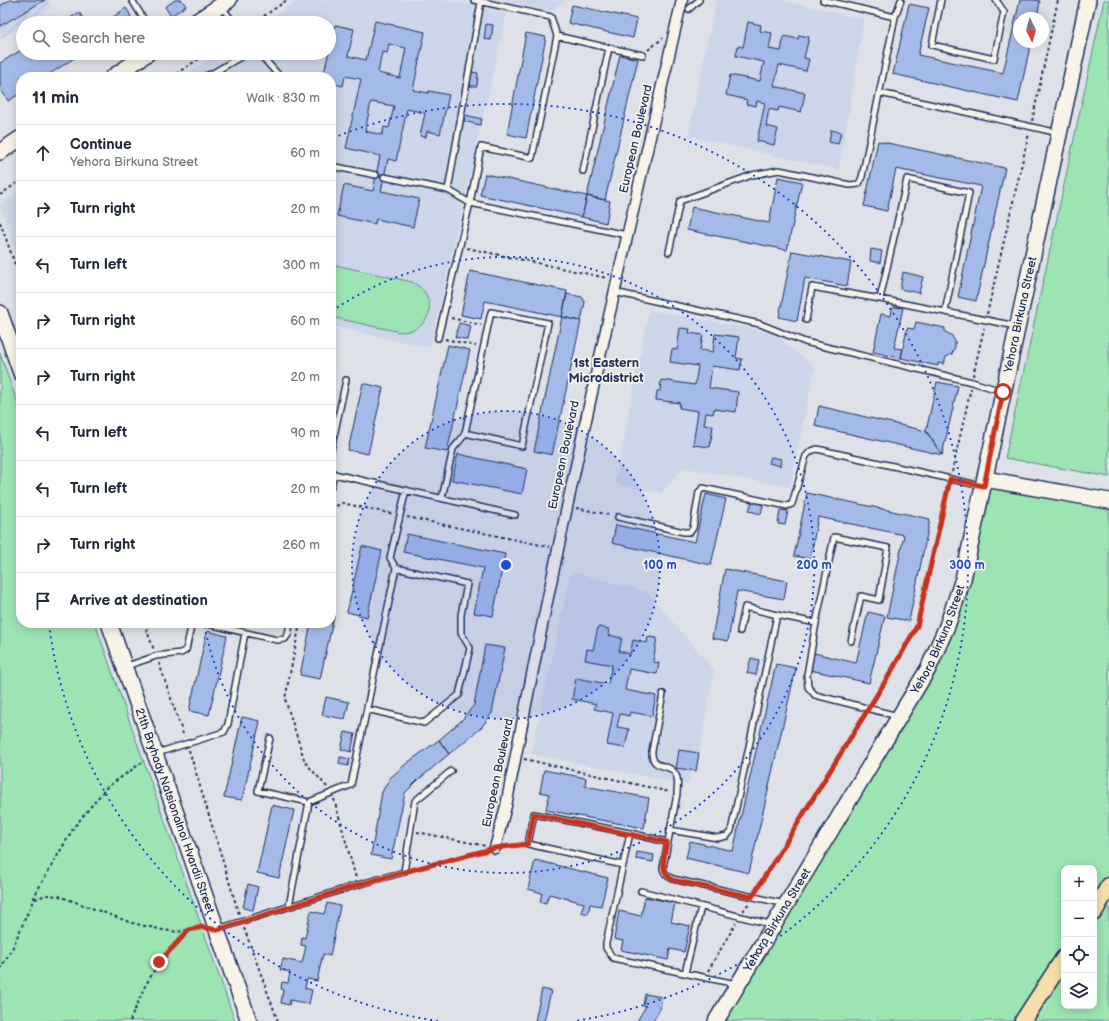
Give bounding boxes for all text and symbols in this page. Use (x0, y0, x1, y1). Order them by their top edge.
north arrow (1013, 12, 1049, 48)
search box (16, 16, 336, 60)
icon: search (30, 27, 52, 49)
text: Search here (62, 29, 145, 48)
street label: European Boulevard (616, 83, 656, 195)
text: 11 min (32, 88, 79, 108)
text: Walk · 830 m (246, 90, 320, 106)
text: Continue (70, 135, 132, 154)
icon: ahead (32, 142, 54, 164)
text: 60 m (290, 145, 320, 161)
text: Yehora Birkuna Street (70, 154, 198, 170)
icon: right (32, 198, 54, 220)
text: Turn right (70, 199, 135, 218)
text: 20 m (290, 201, 320, 217)
icon: left (32, 254, 54, 276)
text: Turn left (70, 255, 127, 274)
street label: Yehora Birkuna Street (1000, 255, 1040, 375)
text: 300 m (282, 257, 320, 273)
icon: right (32, 310, 54, 332)
text: Turn right (70, 311, 135, 330)
text: 60 m (290, 313, 320, 329)
district label: 1st Eastern Microdistrict (568, 355, 644, 386)
icon: right (32, 366, 54, 388)
text: Turn right (70, 367, 135, 386)
text: 20 m (290, 369, 320, 385)
route start (994, 383, 1012, 401)
street label: European Boulevard (545, 399, 583, 511)
icon: left (32, 422, 54, 444)
text: Turn left (70, 423, 127, 442)
text: 90 m (291, 425, 320, 441)
icon: left (32, 478, 54, 500)
text: Turn left (70, 479, 127, 498)
text: 20 m (290, 481, 320, 497)
icon: right (32, 534, 54, 556)
text: Turn right (70, 535, 135, 554)
text: 260 m (282, 537, 320, 553)
centre of rings (499, 558, 513, 572)
text: 100 m (643, 558, 677, 573)
text: 200 m (796, 558, 832, 573)
text: 300 m (949, 558, 985, 573)
street label: Yehora Birkuna Street (907, 582, 968, 698)
icon: arrive (32, 590, 54, 612)
text: Arrive at destination (70, 591, 208, 610)
street label: 21th Bryhady Natsionalnoi Hvardii Street (132, 706, 218, 916)
street label: European Boulevard (479, 717, 517, 829)
street label: Yehora Birkuna Street (739, 865, 814, 975)
map controls (1061, 865, 1097, 1009)
button: + (1061, 865, 1097, 901)
button: − (1061, 901, 1097, 937)
button: locate (1061, 937, 1097, 973)
route end (150, 953, 168, 971)
button: layers (1061, 973, 1097, 1009)

